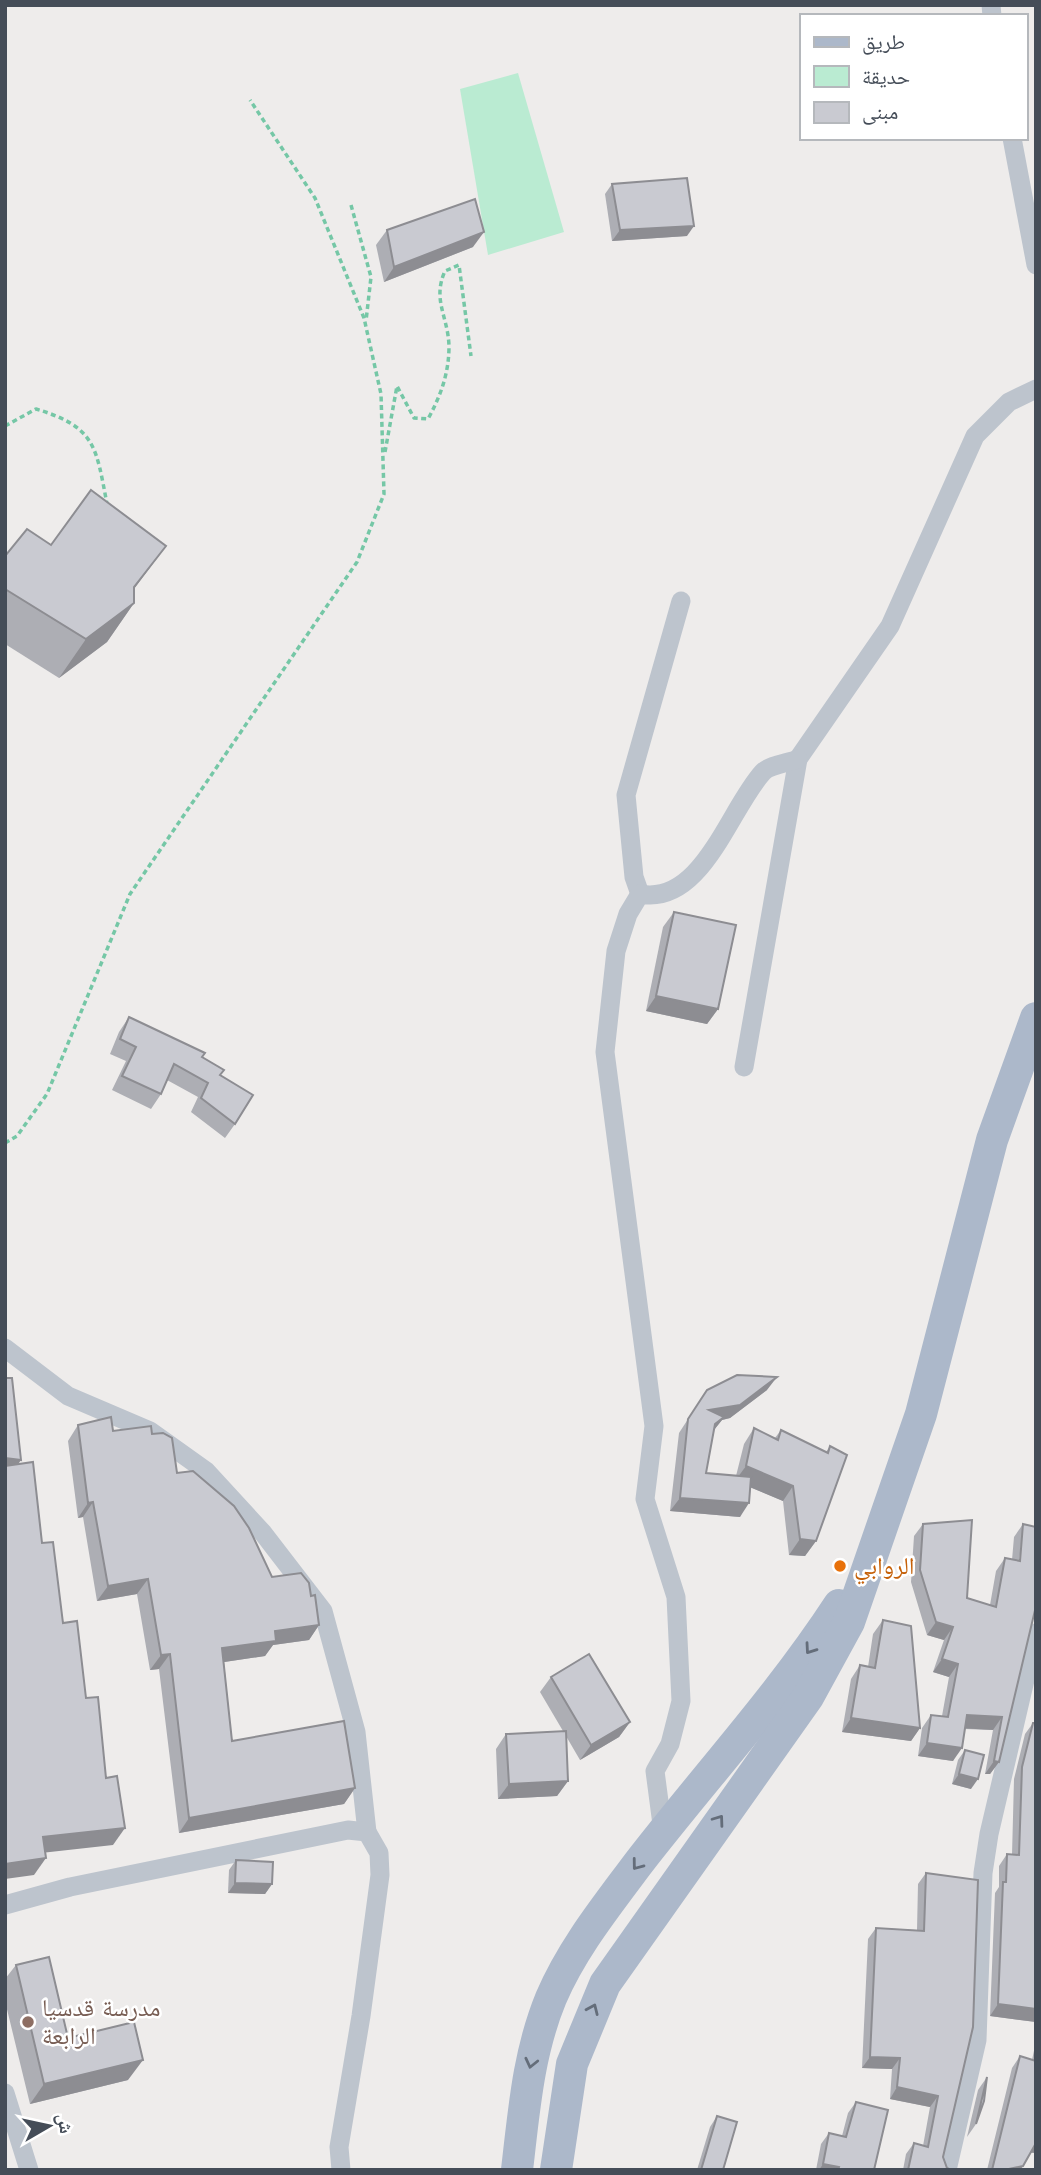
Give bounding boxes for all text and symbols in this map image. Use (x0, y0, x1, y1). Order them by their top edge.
legend (800, 14, 1027, 140)
text: طريق (862, 29, 905, 55)
text: حديقة (862, 64, 910, 89)
text: مبنى (862, 99, 898, 125)
place label: الروابي (854, 1552, 915, 1585)
marker: الروابي (832, 1558, 848, 1574)
one-way arrow (806, 1641, 818, 1654)
one-way arrow (711, 1815, 724, 1828)
one-way arrow (633, 1857, 646, 1870)
place label: مدرسة قدسيا الرابعة (42, 1994, 160, 2050)
one-way arrow (585, 2003, 599, 2016)
marker: مدرسة قدسيا الرابعة (20, 2014, 36, 2030)
one-way arrow (525, 2057, 539, 2069)
north arrow (14, 2091, 84, 2161)
text: ش (52, 2112, 78, 2135)

